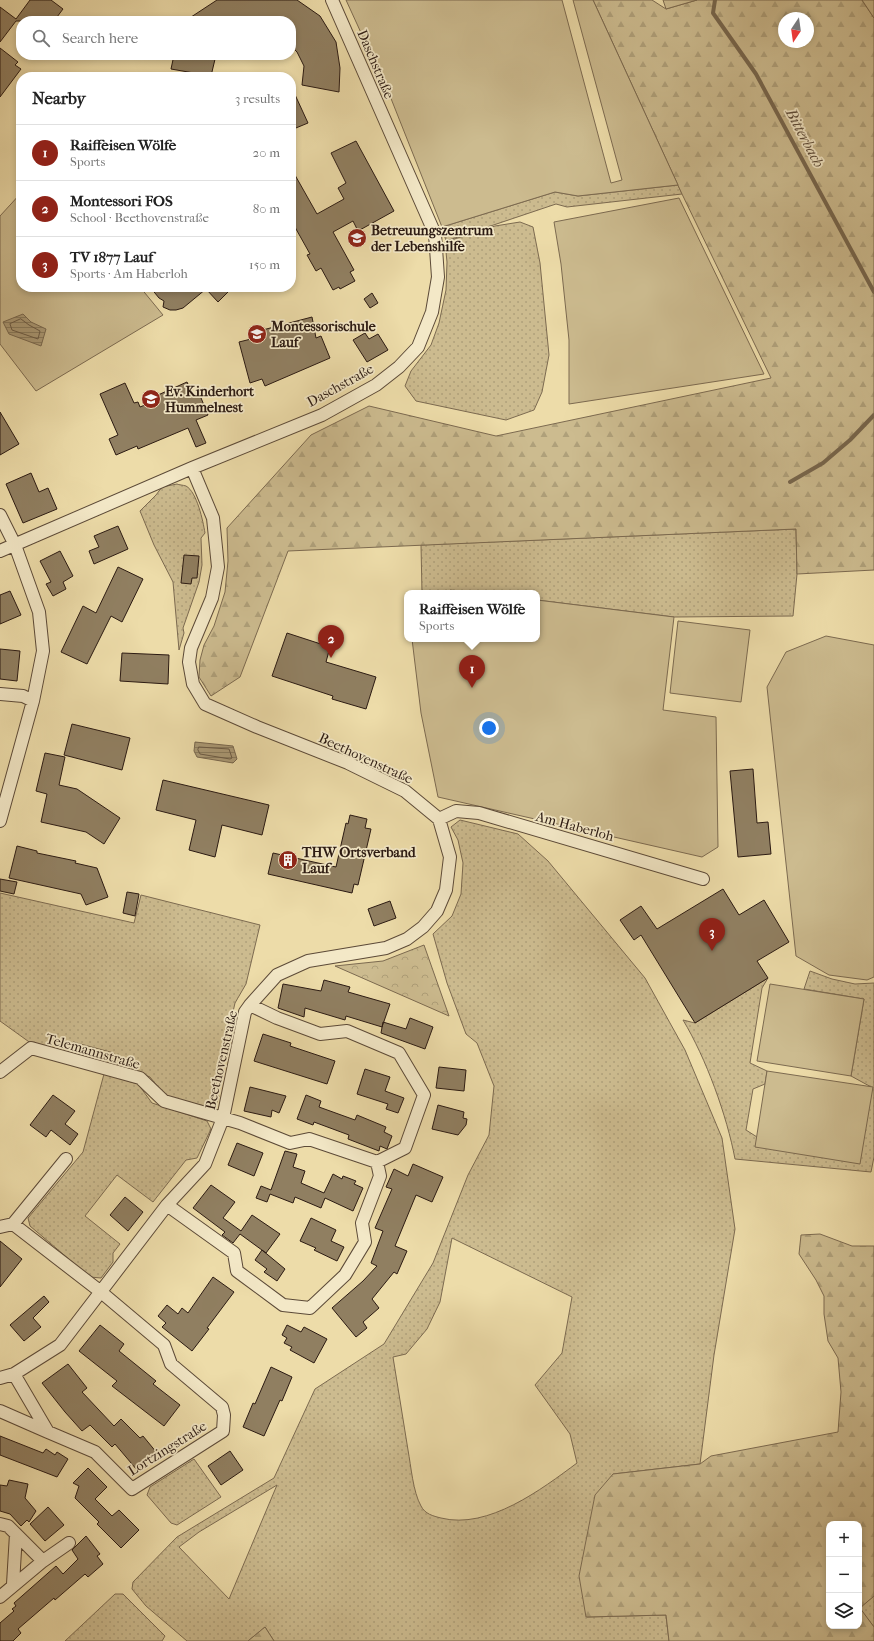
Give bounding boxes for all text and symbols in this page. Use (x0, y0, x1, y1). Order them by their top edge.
north arrow (778, 12, 814, 48)
search box (16, 16, 296, 60)
icon: search (30, 27, 52, 49)
street label: Daschstraße (353, 27, 398, 101)
text: Search here (62, 29, 138, 47)
text: Nearby (32, 88, 86, 108)
text: 3 results (235, 91, 280, 106)
water label: Bitterbach (782, 105, 828, 171)
text: Raiffeisen Wölfe (70, 136, 176, 154)
text: 1 (43, 145, 47, 160)
text: 20 m (253, 145, 280, 160)
text: Sports (70, 154, 105, 169)
text: Montessori FOS (70, 192, 173, 210)
text: 2 (42, 201, 48, 216)
text: 80 m (253, 201, 280, 216)
text: School · Beethovenstraße (70, 210, 209, 225)
place label: Betreuungszentrum der Lebenshilfe (371, 222, 493, 255)
school or university icon: Betreuungszentrum der Lebenshilfe (346, 227, 368, 249)
text: TV 1877 Lauf (70, 248, 153, 266)
text: 3 (42, 257, 48, 272)
text: 150 m (249, 257, 280, 272)
text: Sports · Am Haberloh (70, 266, 188, 281)
place label: Montessorischule Lauf (270, 318, 376, 351)
school or university icon: Montessorischule Lauf (246, 323, 268, 345)
street label: Daschstraße (304, 360, 377, 411)
place label: Ev. Kinderhort Hummelnest (165, 383, 255, 416)
school or university icon: Ev. Kinderhort Hummelnest (140, 388, 162, 410)
popup (404, 590, 540, 642)
text: Raiffeisen Wölfe (419, 600, 525, 618)
text: Sports (419, 618, 454, 633)
pin: 2 (318, 625, 344, 658)
pin: 1 (459, 655, 485, 688)
your location (479, 718, 499, 738)
street label: Beethovenstraße (316, 729, 415, 788)
street label: Am Haberloh (533, 808, 616, 845)
place label: THW Ortsverband Lauf (301, 844, 417, 877)
building icon: THW Ortsverband Lauf (277, 849, 299, 871)
pin: 3 (699, 918, 725, 951)
street label: Beethovenstraße (202, 1009, 241, 1112)
street label: Telemannstraße (44, 1030, 142, 1073)
street label: Lortzingstraße (125, 1417, 210, 1479)
map controls (826, 1521, 862, 1629)
button: + (826, 1521, 862, 1557)
button: − (826, 1557, 862, 1593)
button: layers (826, 1593, 862, 1629)

